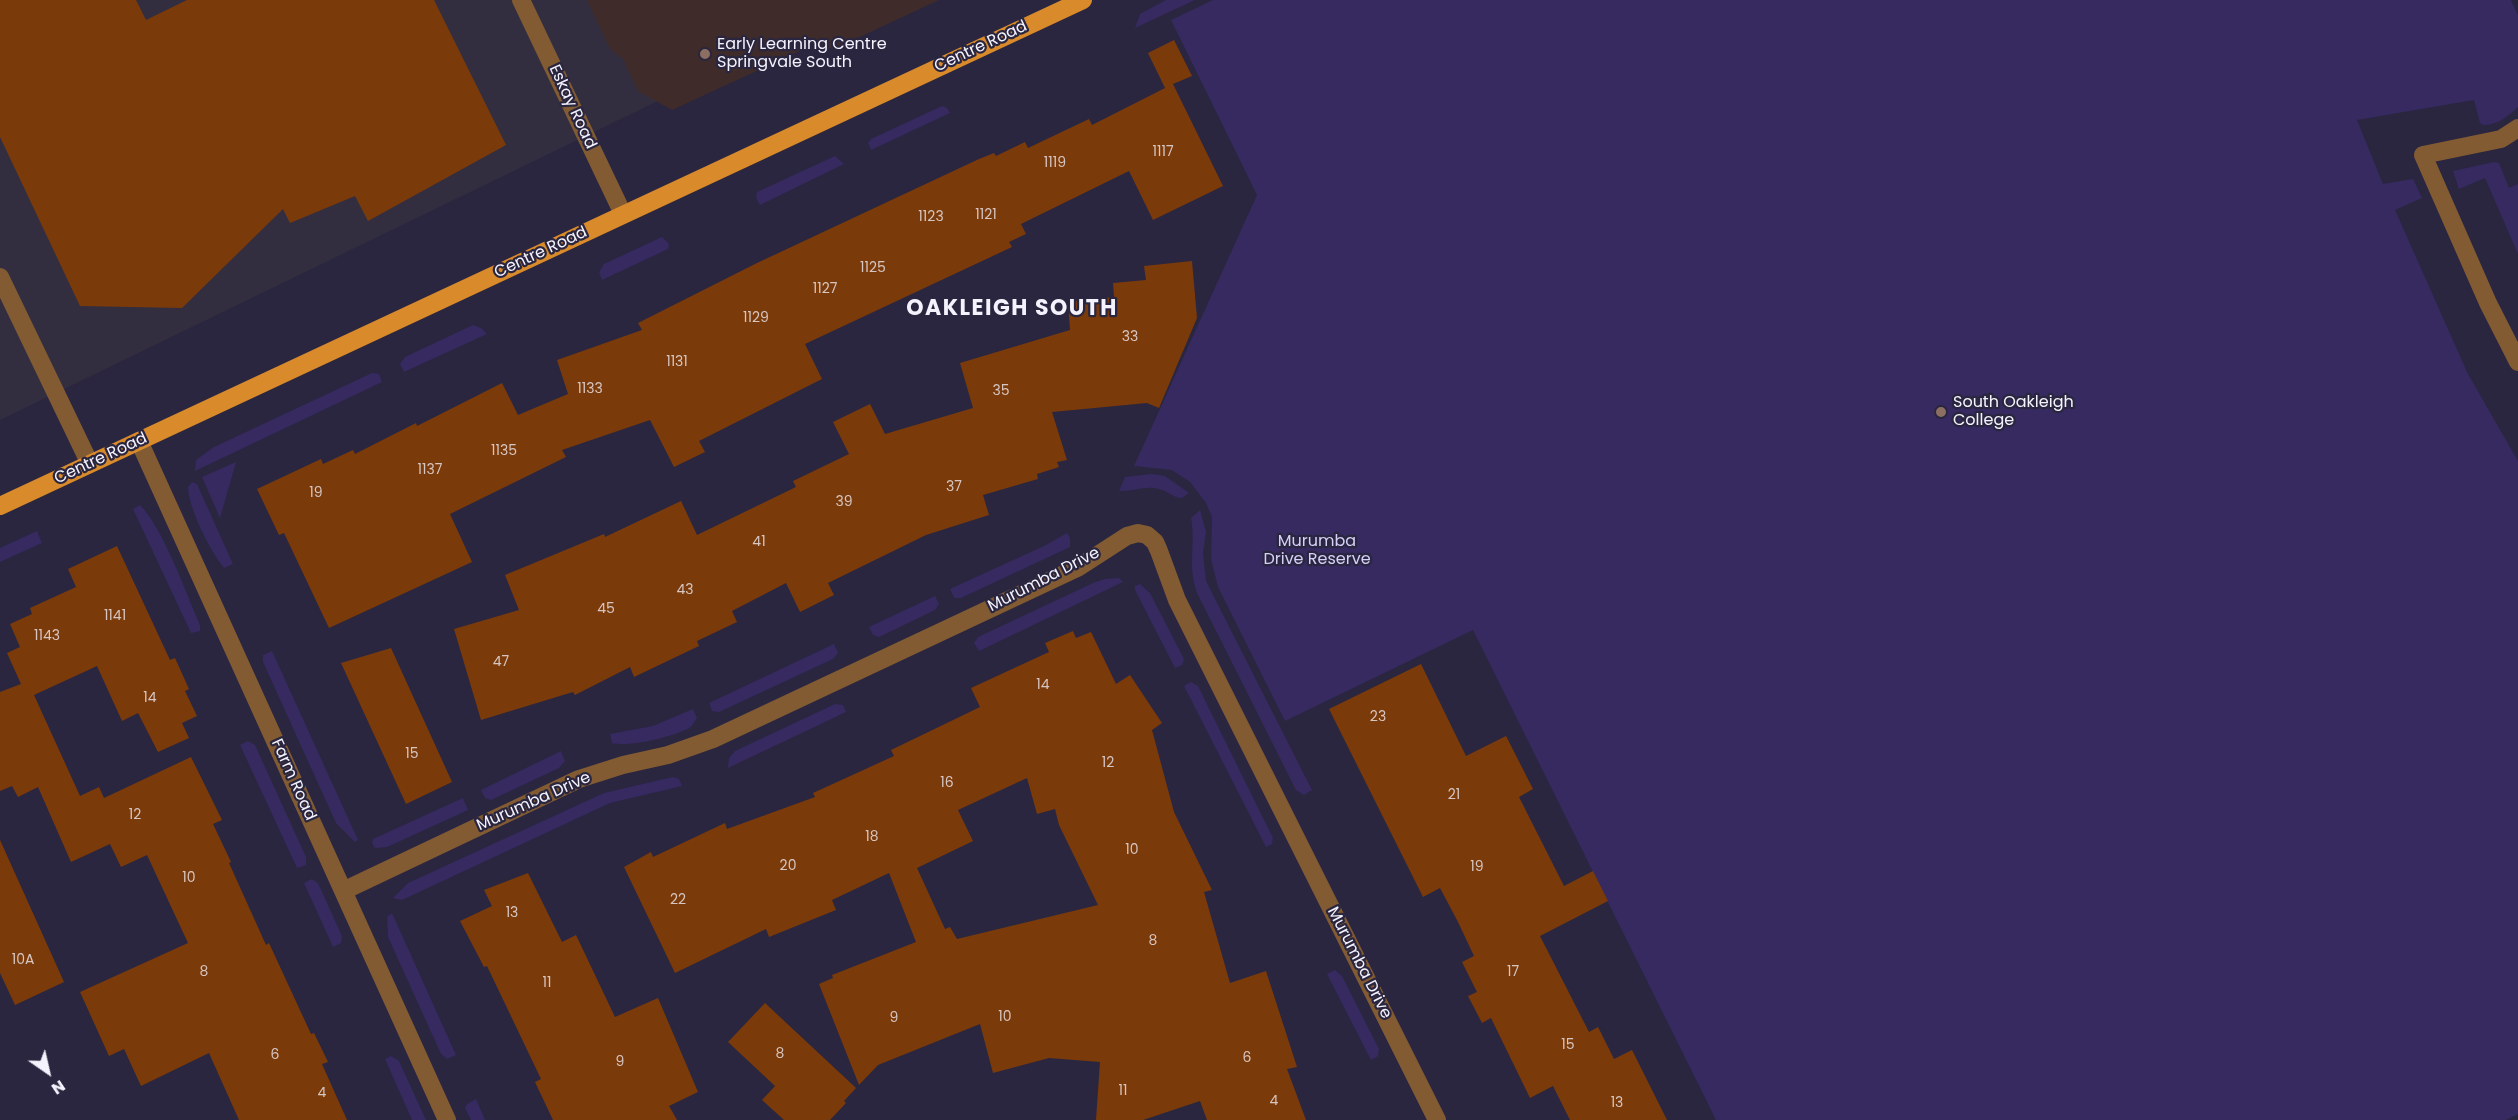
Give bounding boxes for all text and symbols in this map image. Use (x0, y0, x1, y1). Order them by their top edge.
street label: Centre Road (932, 17, 1030, 77)
place label: Early Learning Centre Springvale South (717, 35, 887, 73)
marker: Early Learning Centre Springvale South (698, 47, 712, 61)
street label: Eskay Road (544, 62, 600, 152)
house number: 1117 (1152, 144, 1174, 160)
house number: 1119 (1044, 155, 1066, 171)
house number: 1121 (975, 207, 997, 223)
house number: 1123 (918, 209, 944, 225)
street label: Centre Road (492, 223, 590, 283)
house number: 1125 (860, 260, 886, 276)
house number: 1127 (813, 281, 837, 297)
district label: OAKLEIGH SOUTH (906, 296, 1118, 322)
house number: 1129 (743, 310, 769, 326)
house number: 33 (1122, 329, 1138, 345)
house number: 1131 (666, 354, 688, 370)
house number: 1133 (577, 381, 603, 397)
house number: 35 (992, 383, 1010, 399)
place label: South Oakleigh College (1953, 393, 2074, 431)
marker: South Oakleigh College (1934, 405, 1948, 419)
street label: Centre Road (52, 429, 150, 489)
house number: 1135 (491, 443, 517, 459)
house number: 1137 (418, 462, 442, 478)
house number: 37 (946, 479, 962, 495)
house number: 19 (309, 485, 323, 501)
house number: 39 (835, 494, 853, 510)
park label: Murumba Drive Reserve (1263, 532, 1371, 570)
house number: 41 (752, 534, 766, 550)
street label: Murumba Drive (985, 544, 1103, 616)
house number: 43 (676, 582, 694, 598)
house number: 45 (597, 601, 615, 617)
house number: 1141 (104, 608, 126, 624)
house number: 1143 (34, 628, 60, 644)
house number: 47 (493, 654, 509, 670)
house number: 14 (1036, 677, 1050, 693)
house number: 14 (143, 690, 157, 706)
house number: 23 (1370, 709, 1386, 725)
street label: Farm Road (266, 736, 320, 824)
house number: 15 (405, 746, 419, 762)
house number: 12 (1102, 755, 1114, 771)
street label: Murumba Drive (474, 768, 594, 836)
house number: 16 (940, 775, 954, 791)
house number: 21 (1448, 787, 1460, 803)
house number: 12 (129, 807, 141, 823)
house number: 18 (865, 829, 879, 845)
house number: 10 (1125, 842, 1139, 858)
house number: 20 (780, 858, 796, 874)
house number: 19 (1470, 859, 1484, 875)
house number: 10 (182, 870, 196, 886)
house number: 22 (670, 892, 686, 908)
street label: Murumba Drive (1323, 904, 1395, 1022)
house number: 13 (506, 905, 518, 921)
house number: 8 (1149, 933, 1157, 949)
house number: 10A (12, 952, 34, 968)
house number: 8 (200, 964, 208, 980)
house number: 17 (1507, 964, 1519, 980)
house number: 11 (543, 975, 551, 991)
house number: 10 (998, 1009, 1012, 1025)
house number: 9 (890, 1010, 898, 1026)
house number: 15 (1561, 1037, 1575, 1053)
north arrow (18, 1042, 78, 1102)
house number: 8 (776, 1046, 784, 1062)
house number: 6 (271, 1047, 279, 1063)
house number: 6 (1243, 1050, 1251, 1066)
house number: 9 (616, 1054, 624, 1070)
text: N (47, 1074, 70, 1100)
house number: 11 (1119, 1083, 1127, 1099)
house number: 4 (318, 1085, 326, 1101)
house number: 4 (1270, 1093, 1278, 1109)
house number: 13 (1611, 1095, 1623, 1111)

